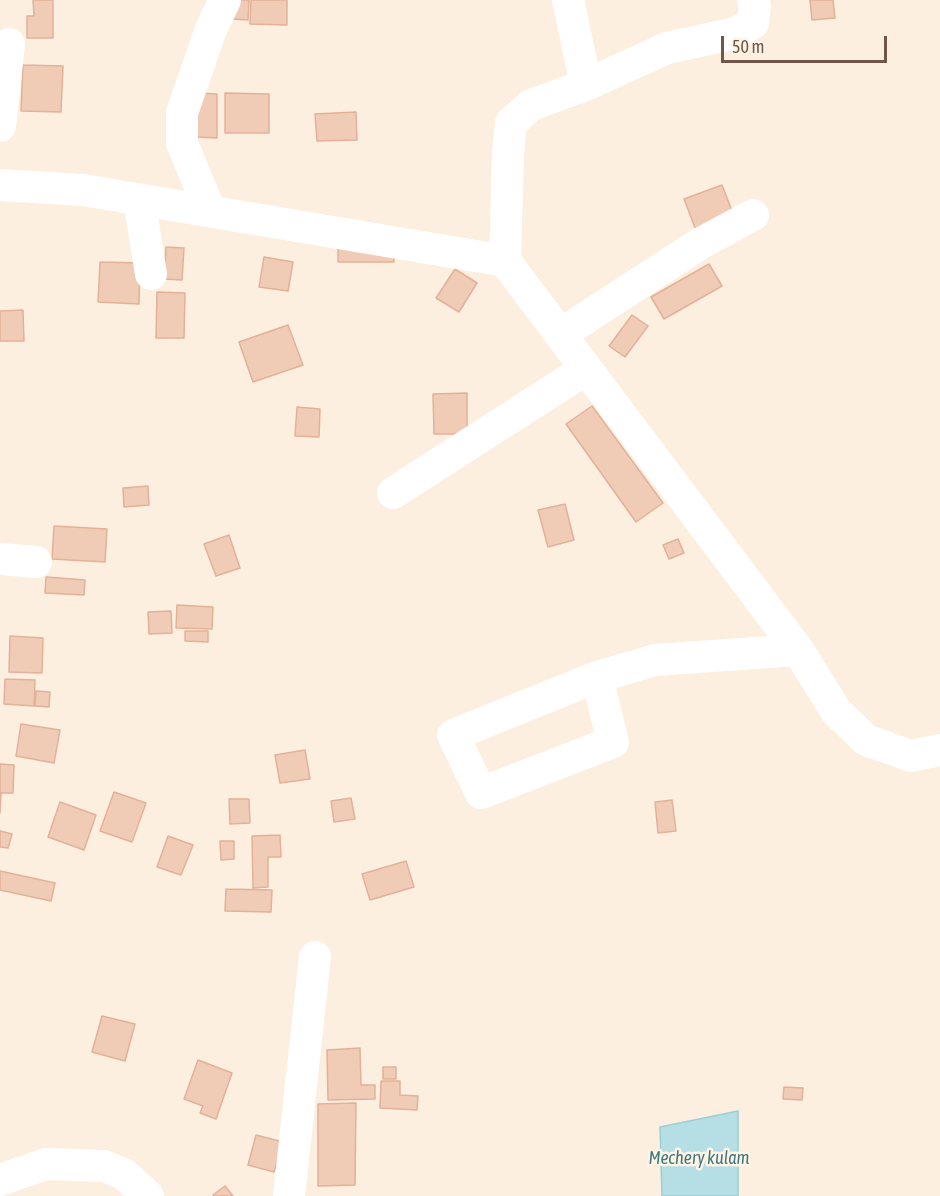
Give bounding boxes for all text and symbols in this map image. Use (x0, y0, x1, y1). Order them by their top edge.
scale bar (724, 24, 890, 62)
text: 50 m (732, 36, 764, 57)
water label: Mechery kulam (648, 1147, 750, 1169)

